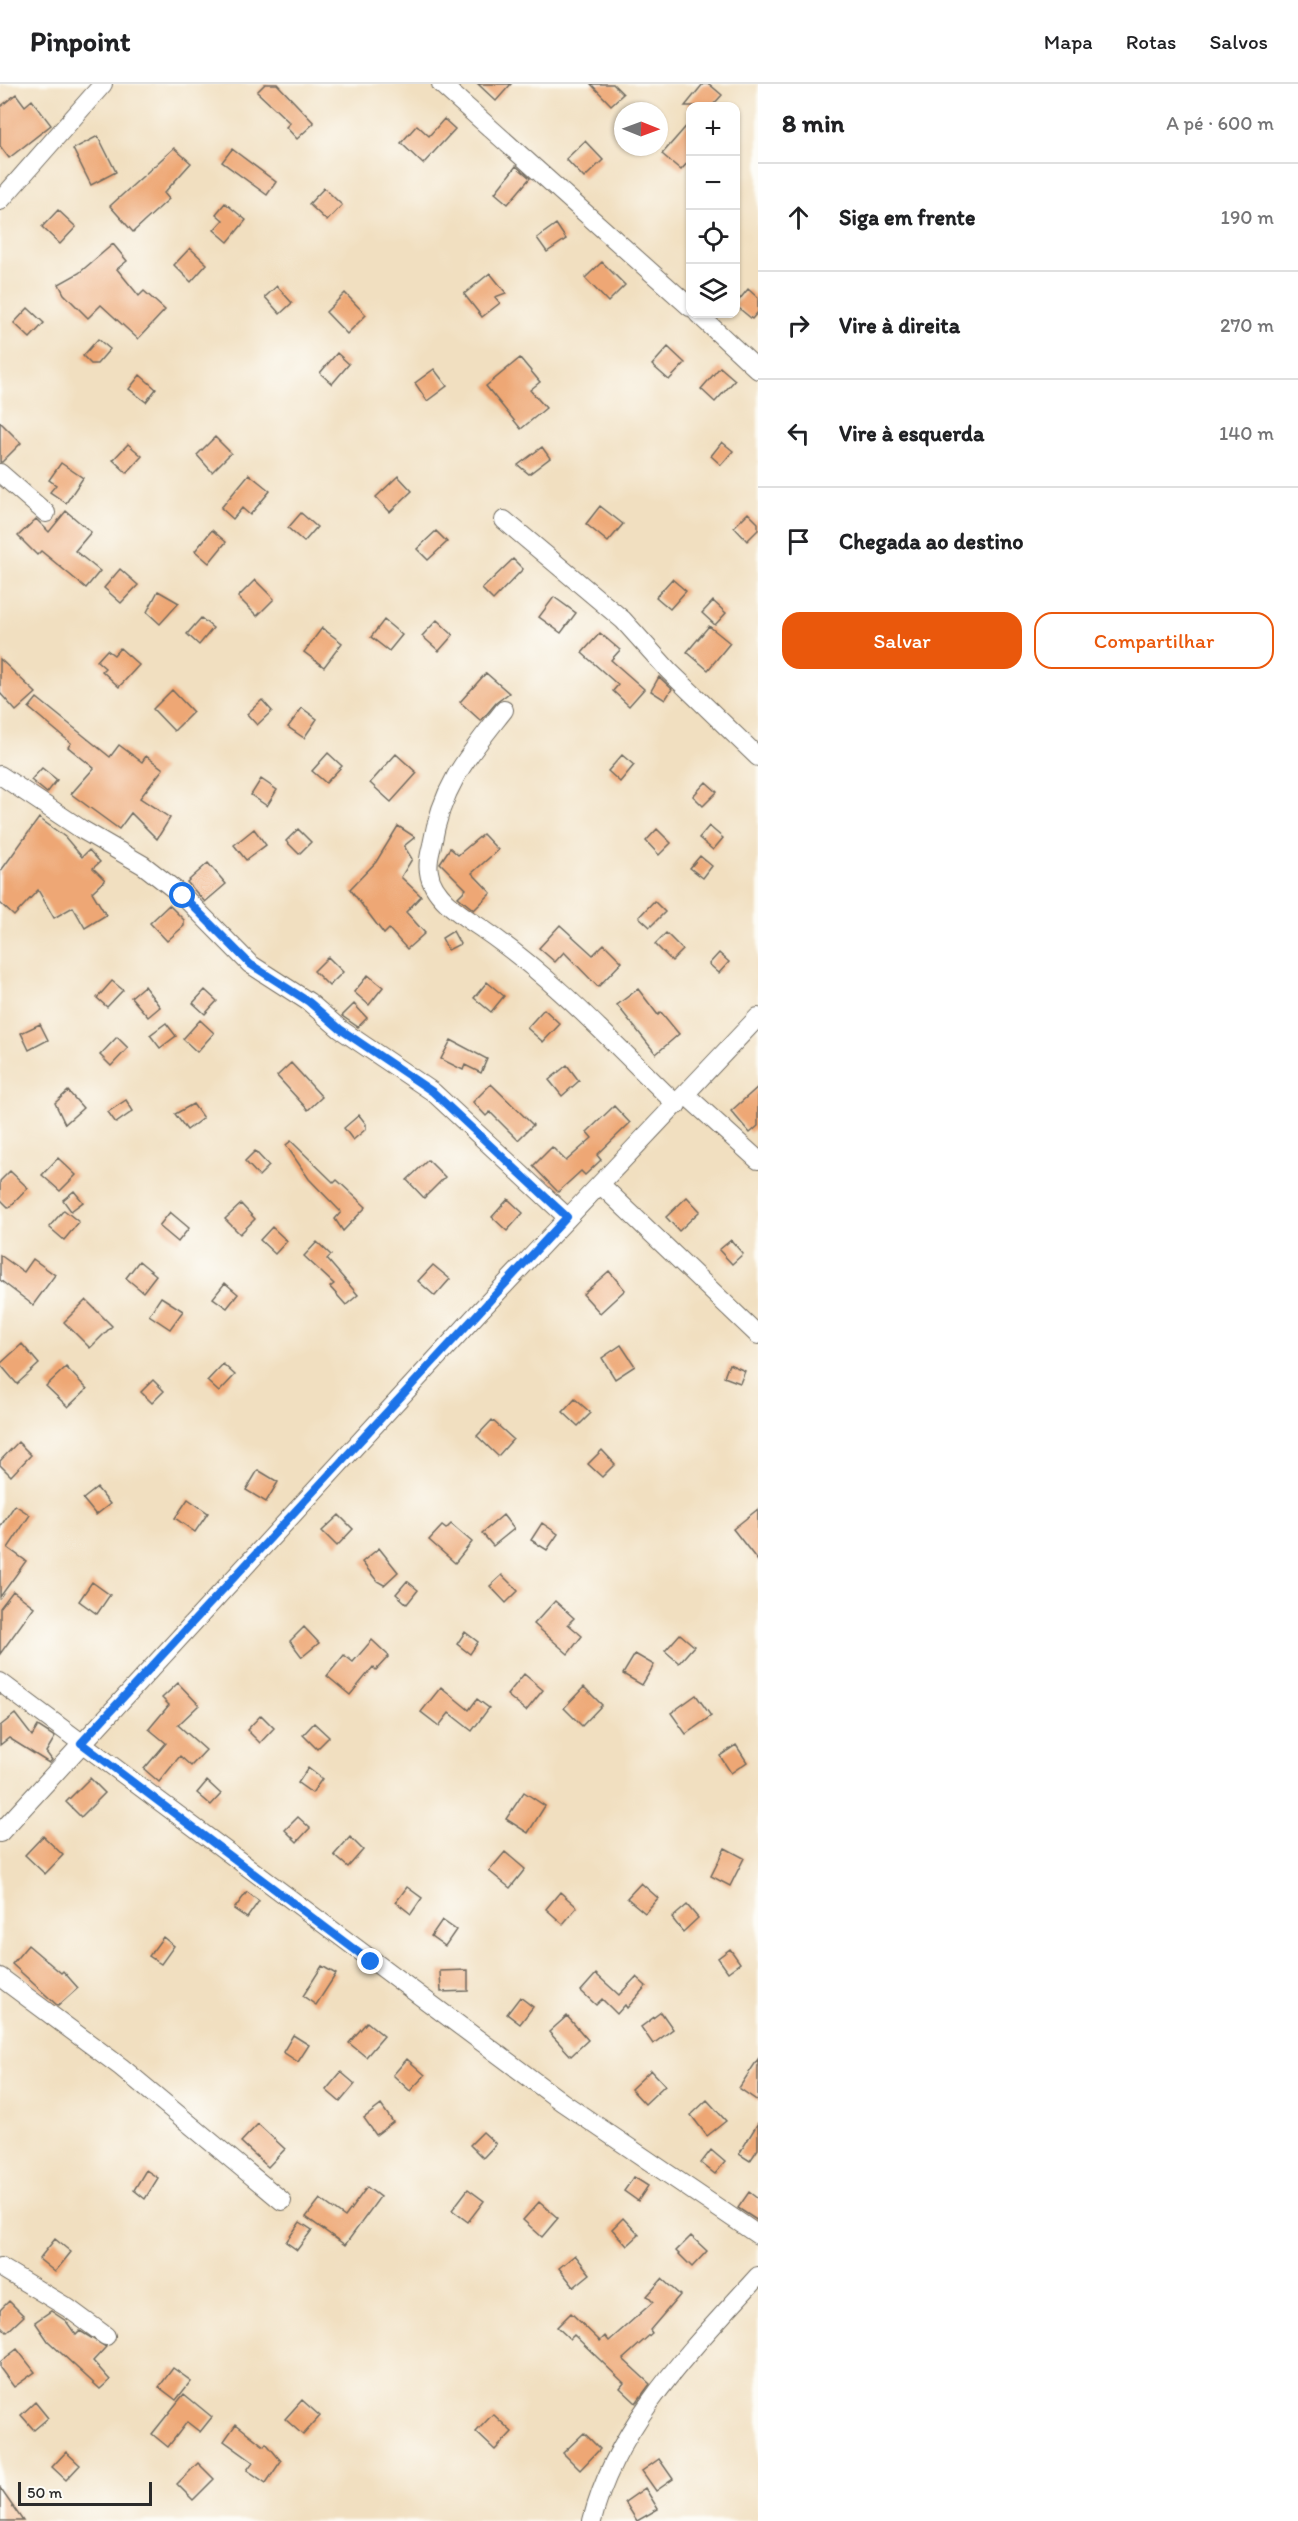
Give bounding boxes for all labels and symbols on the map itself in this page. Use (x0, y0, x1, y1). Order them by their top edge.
north arrow (614, 102, 668, 156)
route start (169, 882, 195, 908)
route end (357, 1948, 383, 1974)
scale bar (18, 2479, 152, 2506)

